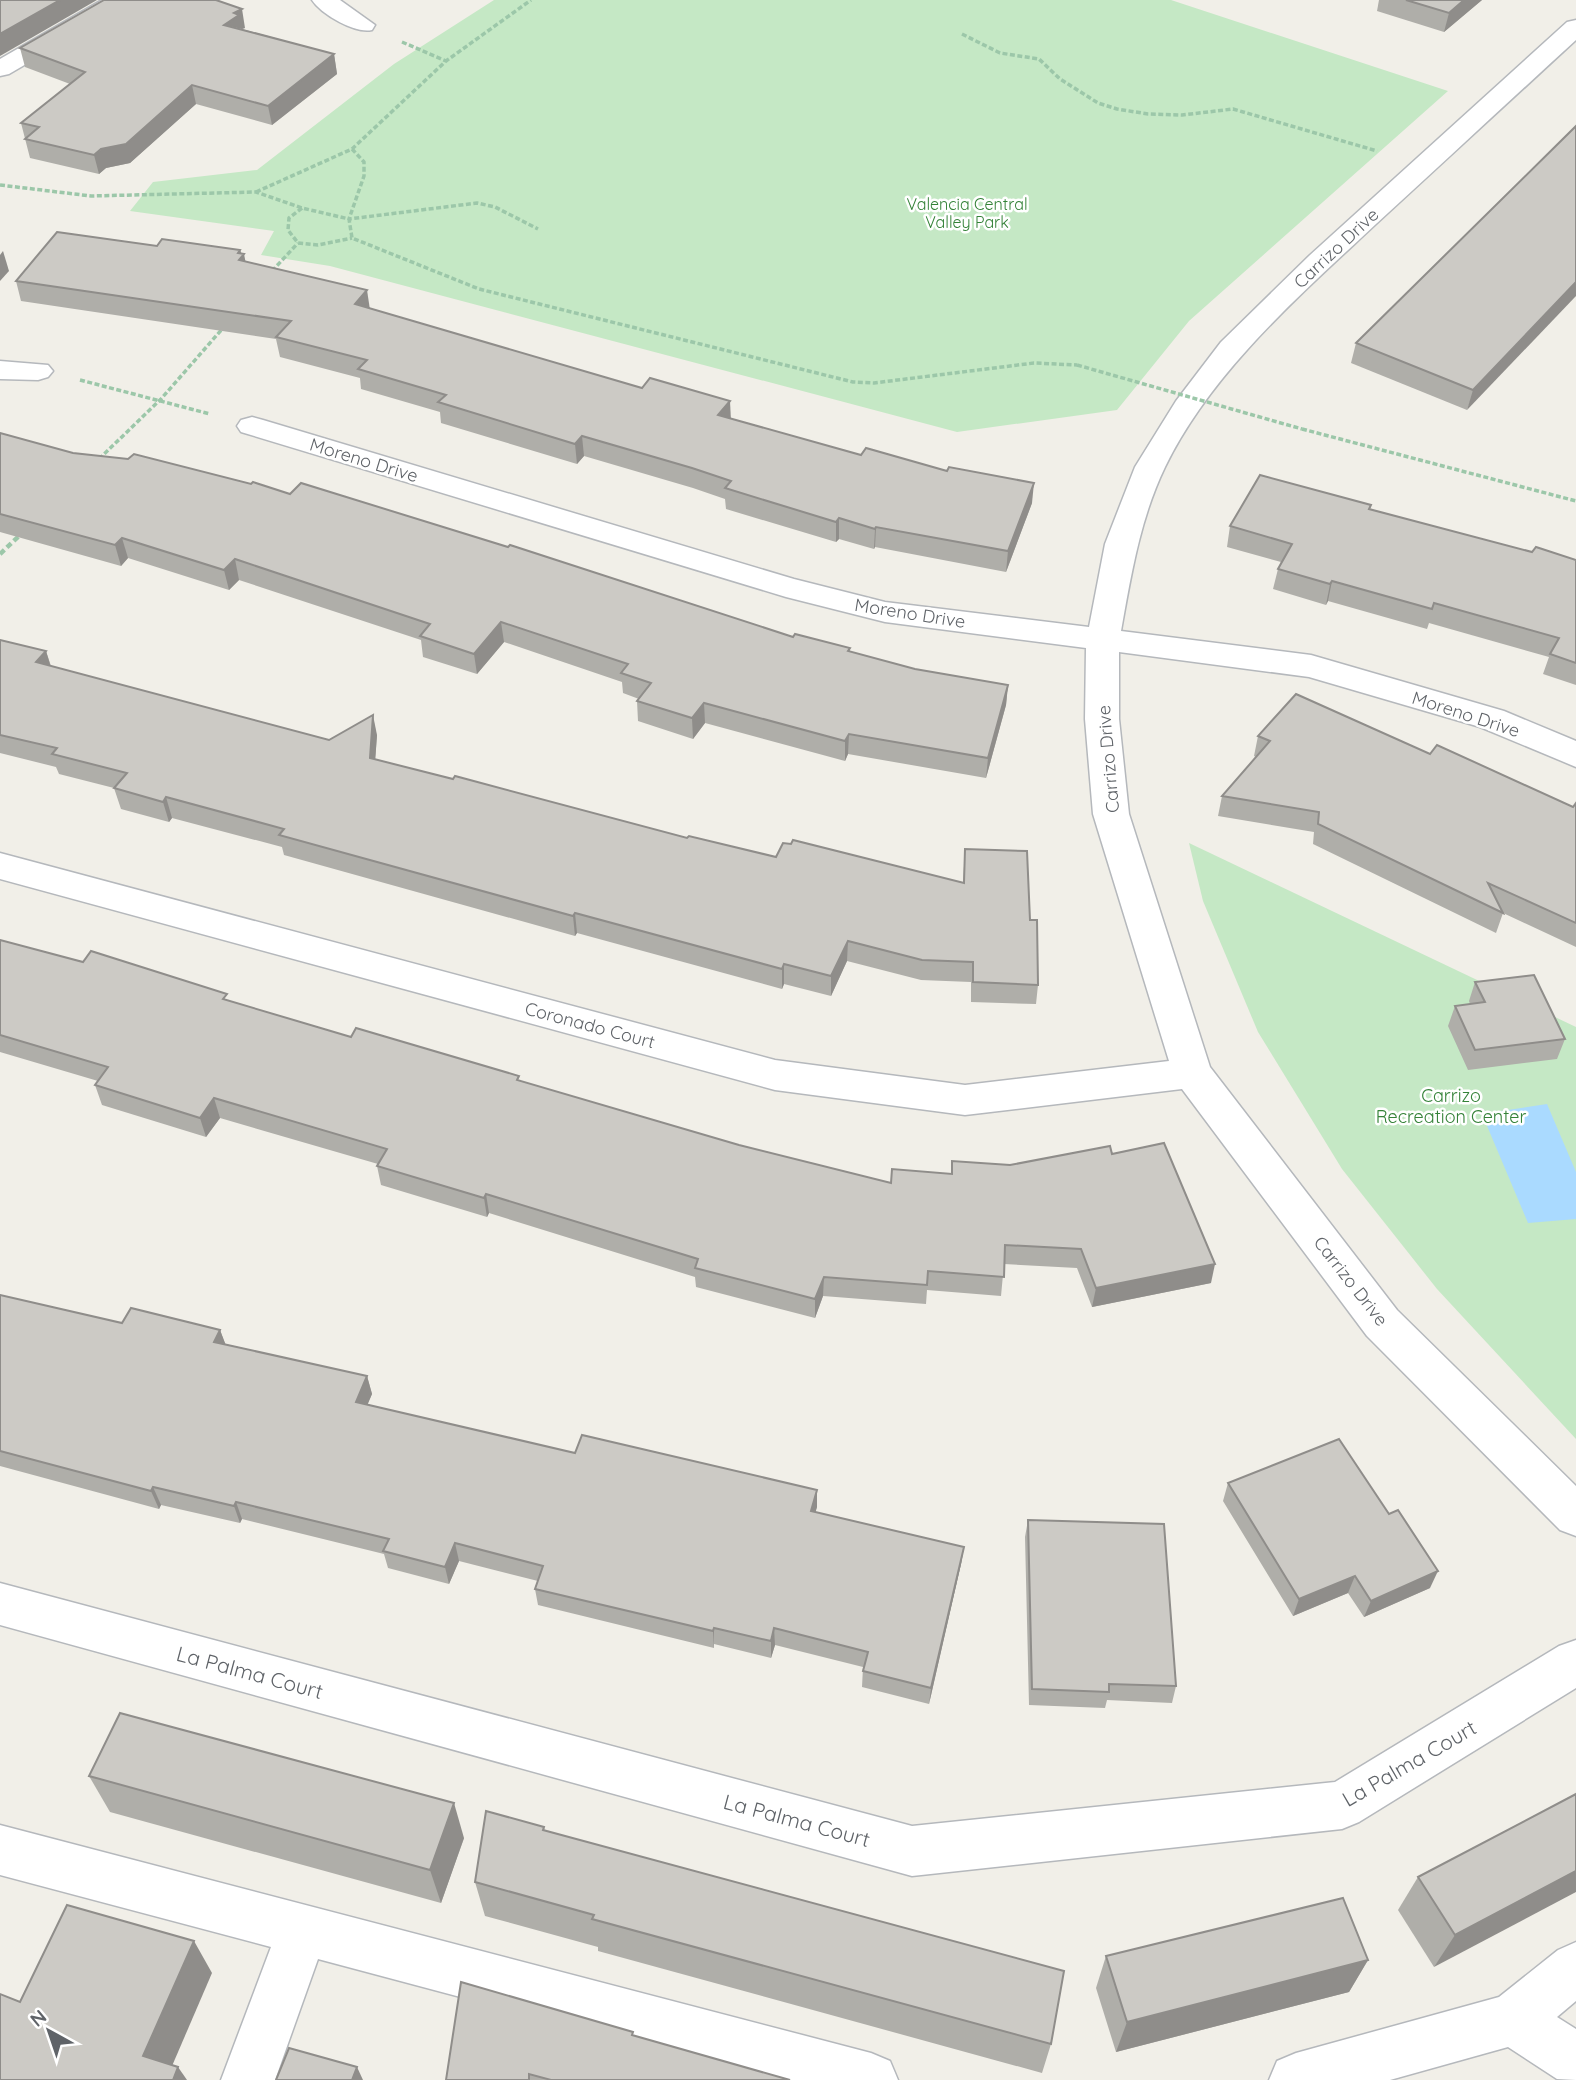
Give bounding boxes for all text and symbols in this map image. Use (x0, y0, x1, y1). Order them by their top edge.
park label: Valencia Central Valley Park (906, 194, 1028, 232)
street label: Carrizo Drive (1289, 203, 1383, 293)
street label: Moreno Drive (307, 433, 421, 487)
street label: Moreno Drive (853, 593, 967, 633)
street label: Moreno Drive (1409, 686, 1523, 742)
street label: Carrizo Drive (1092, 704, 1124, 814)
street label: Coronado Court (522, 997, 658, 1053)
park label: Carrizo Recreation Center (1376, 1084, 1526, 1128)
street label: Carrizo Drive (1309, 1231, 1393, 1331)
street label: La Palma Court (174, 1640, 326, 1704)
street label: La Palma Court (1337, 1714, 1481, 1812)
street label: La Palma Court (721, 1788, 873, 1852)
north arrow (14, 1996, 84, 2066)
text: N (25, 2004, 51, 2032)

